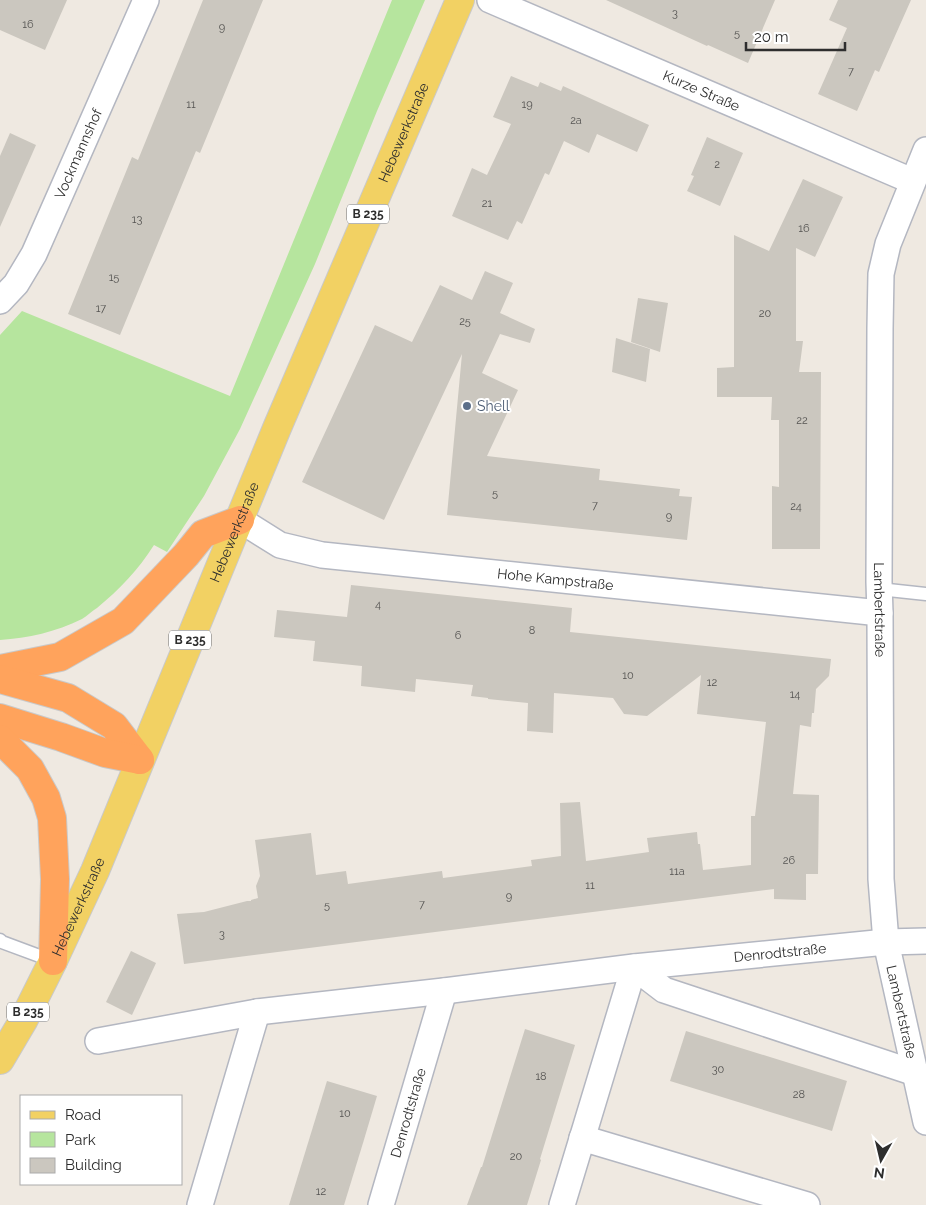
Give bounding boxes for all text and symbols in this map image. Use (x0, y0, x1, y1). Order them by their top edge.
house number: 3 (672, 7, 678, 20)
house number: 16 (22, 18, 34, 31)
scale bar (746, 20, 845, 52)
house number: 9 (219, 21, 225, 34)
house number: 5 (734, 27, 740, 40)
text: 20 m (754, 28, 789, 46)
house number: 7 (848, 65, 854, 78)
street label: Kurze Straße (661, 67, 742, 114)
street label: Hebewerkstraße (375, 80, 432, 185)
house number: 11 (186, 98, 196, 111)
house number: 19 (521, 98, 533, 111)
street label: Vockmannshof (51, 105, 106, 201)
house number: 2a (570, 114, 582, 127)
house number: 2 (714, 158, 720, 171)
house number: 21 (482, 197, 493, 210)
road number: B 235 (347, 204, 389, 223)
house number: 13 (132, 213, 142, 226)
house number: 16 (798, 222, 810, 235)
house number: 15 (109, 271, 119, 284)
house number: 17 (96, 302, 106, 315)
house number: 20 (759, 307, 771, 320)
house number: 25 (459, 315, 471, 328)
place label: Shell (477, 398, 510, 414)
marker: Shell (461, 400, 473, 412)
house number: 22 (796, 414, 808, 427)
street label: Hebewerkstraße (207, 480, 262, 585)
house number: 5 (492, 487, 498, 500)
house number: 7 (592, 499, 598, 512)
house number: 24 (790, 500, 802, 513)
house number: 9 (666, 510, 672, 523)
street label: Lambertstraße (871, 562, 888, 657)
street label: Hohe Kampstraße (497, 565, 614, 593)
house number: 4 (375, 598, 381, 611)
house number: 8 (529, 624, 535, 637)
house number: 6 (455, 629, 462, 642)
road number: B 235 (169, 630, 211, 650)
house number: 10 (622, 669, 634, 682)
house number: 12 (707, 676, 717, 689)
house number: 14 (790, 688, 800, 701)
house number: 26 (783, 854, 796, 867)
street label: Hebewerkstraße (48, 855, 108, 959)
house number: 11a (669, 865, 685, 878)
house number: 11 (585, 879, 595, 892)
house number: 9 (506, 890, 512, 903)
house number: 7 (419, 898, 425, 911)
house number: 5 (324, 899, 330, 912)
house number: 3 (219, 928, 225, 941)
street label: Denrodtstraße (733, 940, 827, 965)
street label: Lambertstraße (883, 964, 920, 1060)
road number: B 235 (7, 1002, 49, 1022)
house number: 30 (712, 1063, 725, 1076)
street label: Denrodtstraße (387, 1066, 429, 1160)
house number: 18 (535, 1070, 547, 1083)
house number: 28 (793, 1088, 805, 1101)
legend (20, 1095, 182, 1185)
text: Road (65, 1106, 101, 1124)
house number: 10 (339, 1107, 351, 1120)
text: Park (65, 1131, 96, 1149)
north arrow (856, 1135, 906, 1185)
house number: 20 (510, 1150, 522, 1163)
text: Building (65, 1156, 122, 1174)
text: N (873, 1164, 886, 1182)
house number: 12 (316, 1185, 326, 1198)

